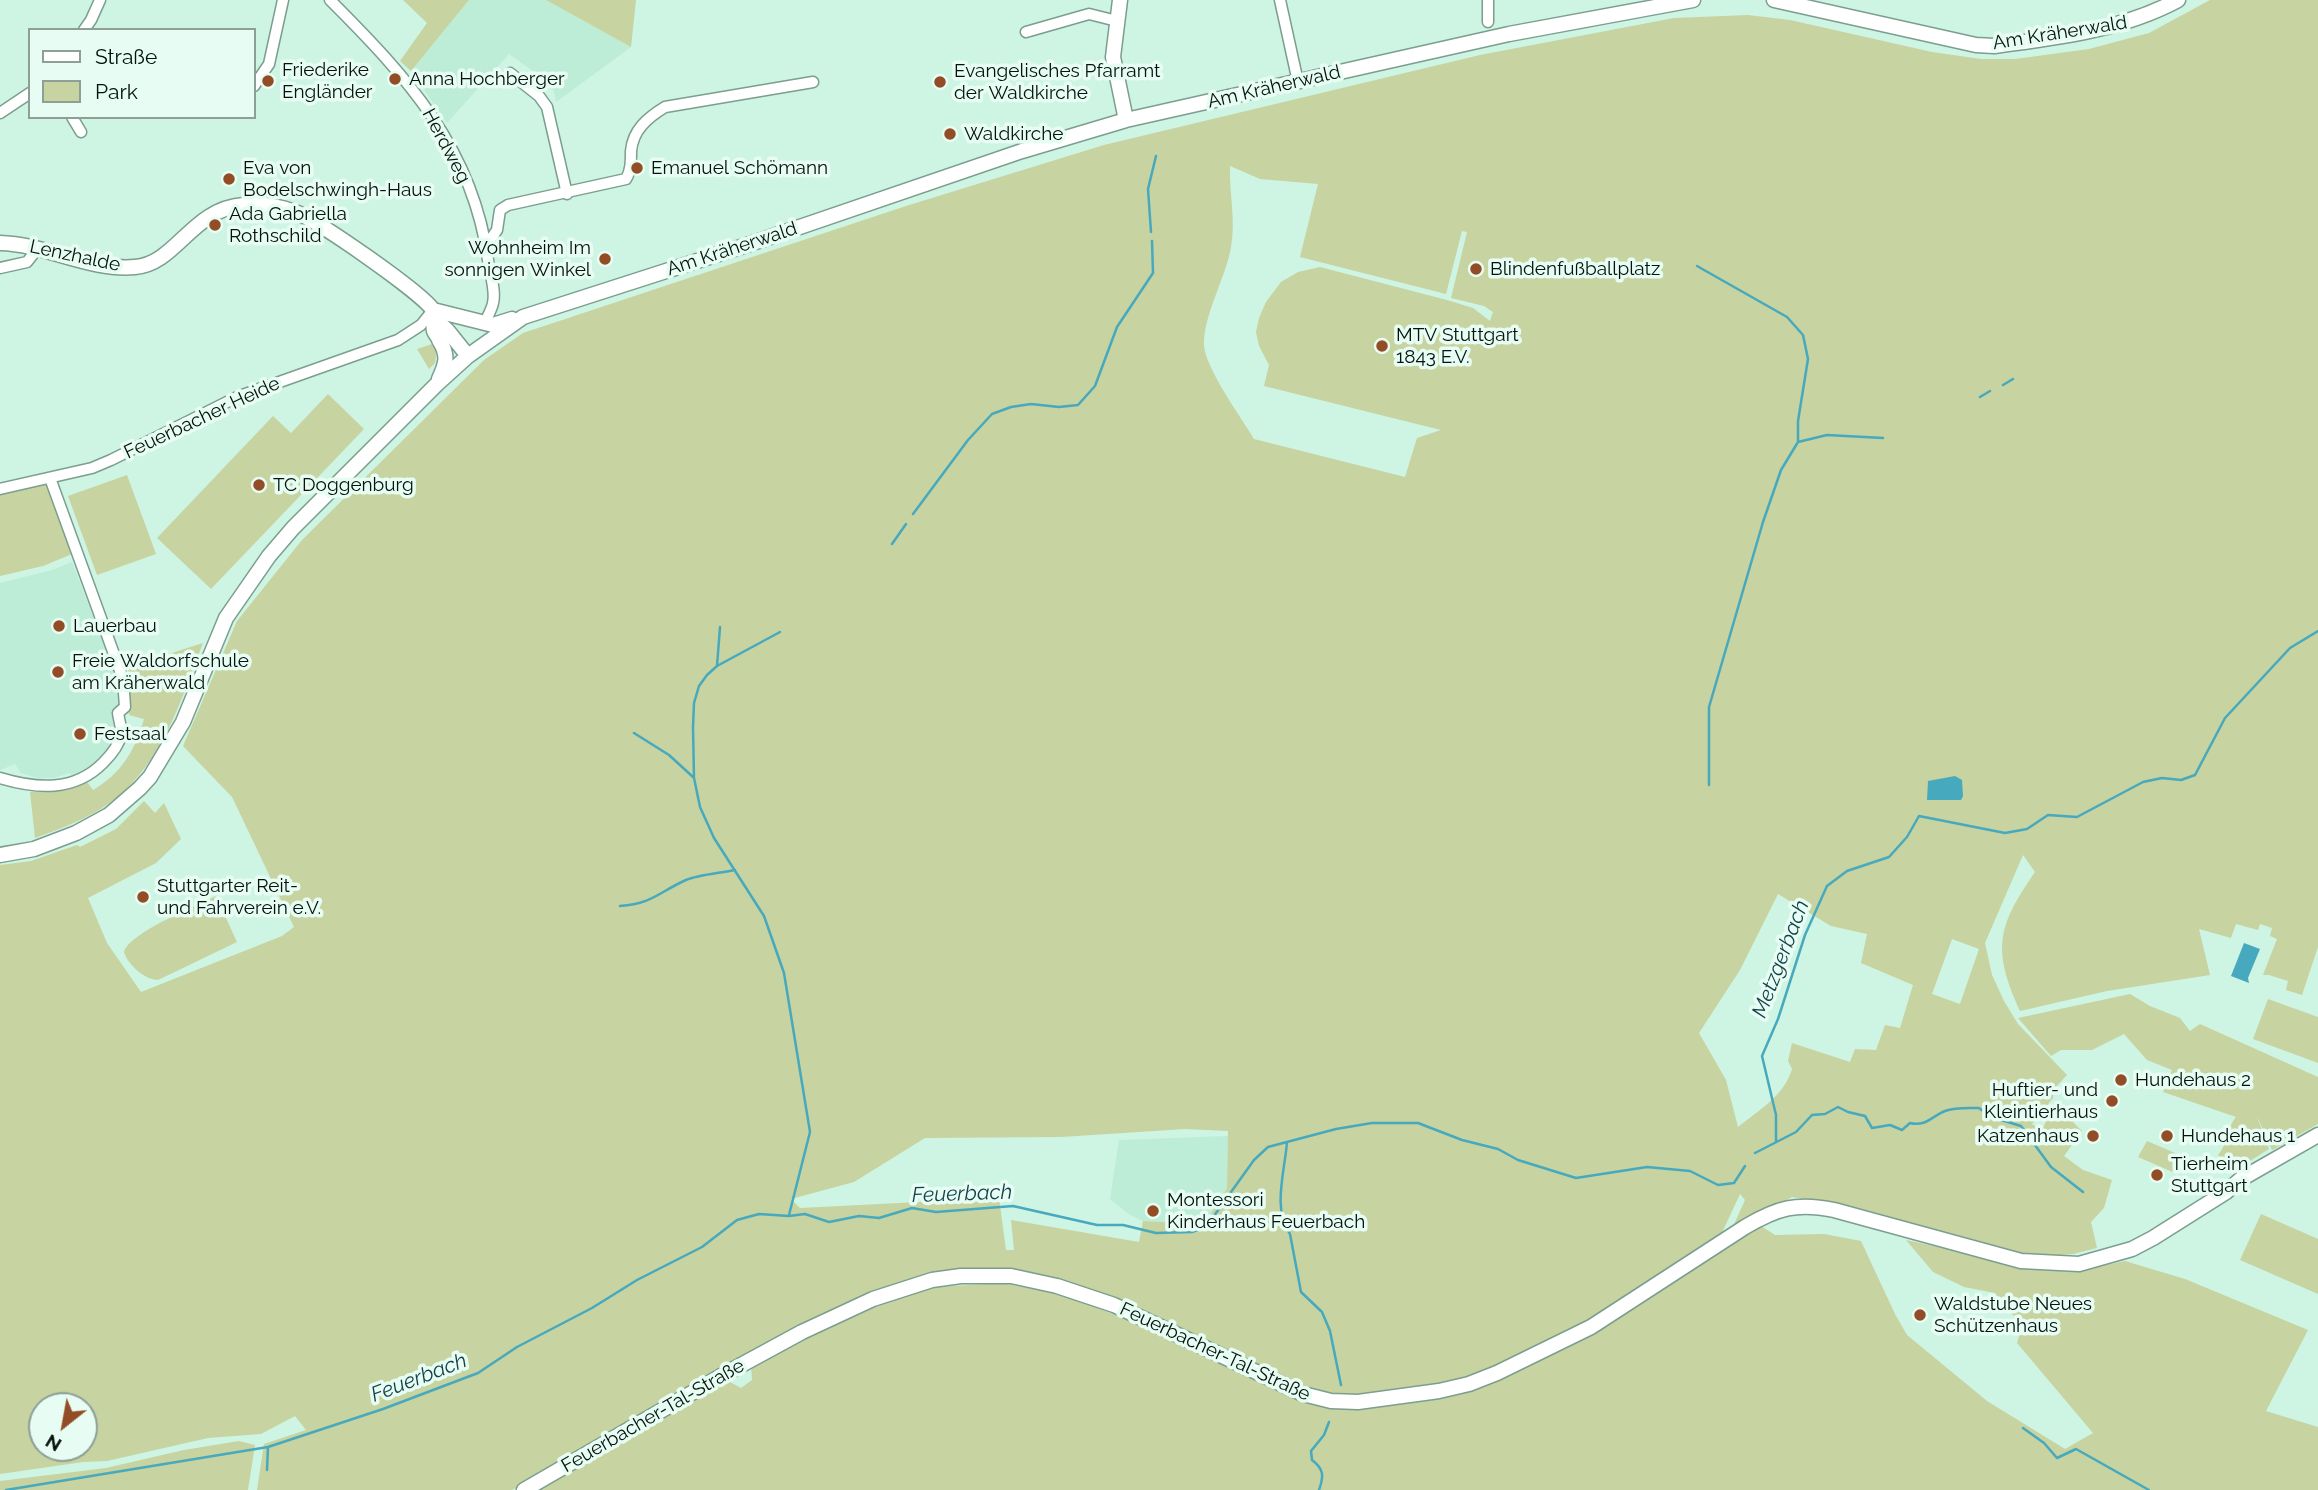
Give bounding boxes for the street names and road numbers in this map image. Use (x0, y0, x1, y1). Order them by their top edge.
street label: Am Kräherwald (1991, 11, 2129, 55)
street label: Am Kräherwald (1205, 61, 1343, 113)
street label: Herdweg (417, 105, 475, 187)
street label: Am Kräherwald (664, 217, 800, 281)
street label: Lenzhalde (28, 235, 122, 277)
street label: Feuerbacher Heide (121, 372, 283, 464)
street label: Feuerbacher-Tal-Straße (1116, 1298, 1314, 1406)
street label: Feuerbacher-Tal-Straße (557, 1354, 749, 1478)

